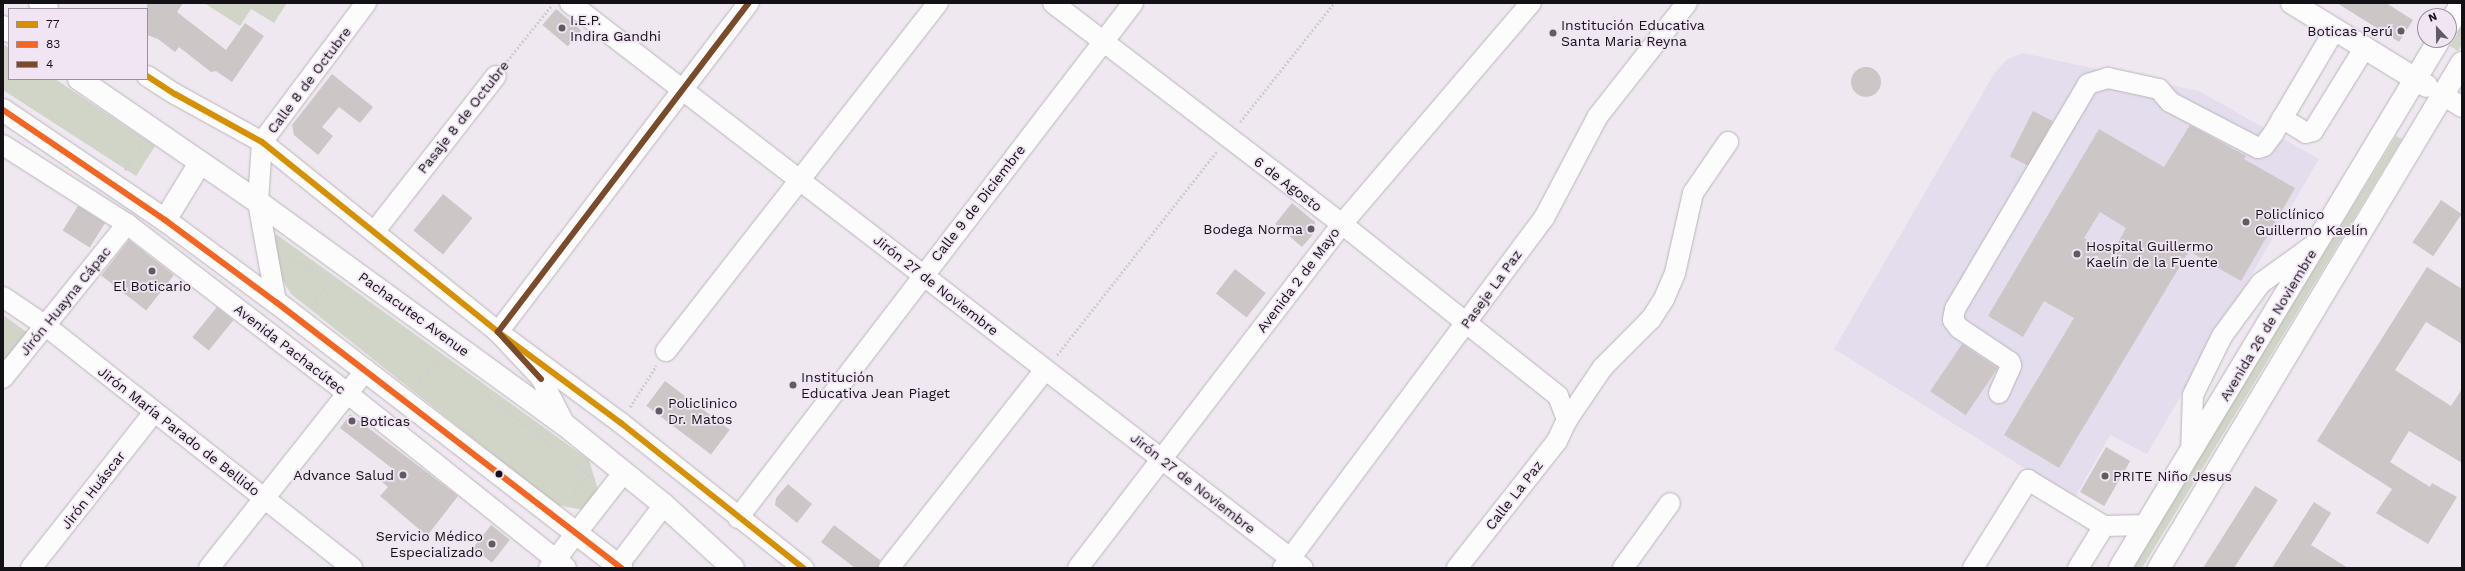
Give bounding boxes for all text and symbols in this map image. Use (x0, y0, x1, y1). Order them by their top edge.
legend (8, 8, 148, 80)
north arrow (2417, 8, 2457, 48)
text: N (2426, 10, 2439, 25)
place label: I.E.P. Indira Gandhi (570, 12, 661, 44)
text: 77 (46, 17, 59, 31)
place label: Institución Educativa Santa Maria Reyna (1561, 17, 1705, 50)
street label: Calle 8 de Octubre (263, 23, 355, 137)
marker: I.E.P. Indira Gandhi (557, 23, 567, 33)
place label: Boticas Perú (2307, 23, 2393, 39)
marker: Boticas Perú (2396, 26, 2406, 36)
marker: Institución Educativa Santa Maria Reyna (1548, 28, 1558, 38)
text: 83 (46, 37, 60, 51)
text: 4 (46, 57, 53, 71)
street label: Pasaje 8 de Octubre (414, 57, 512, 177)
street label: Calle 9 de Diciembre (927, 141, 1029, 265)
street label: 6 de Agosto (1250, 153, 1326, 215)
place label: Policlínico Guillermo Kaelín (2255, 206, 2368, 238)
marker: Policlínico Guillermo Kaelín (2240, 216, 2252, 228)
place label: Bodega Norma (1203, 221, 1303, 237)
street label: Avenida 2 de Mayo (1253, 224, 1343, 336)
marker: Bodega Norma (1306, 224, 1316, 234)
street label: Jirón 27 de Noviembre (870, 231, 1002, 339)
place label: Hospital Guillermo Kaelín de la Fuente (2086, 238, 2218, 270)
street label: Jirón Huayna Cápac (16, 243, 114, 359)
street label: Paseje La Paz (1457, 246, 1525, 332)
street label: Avenida 26 de Noviembre (2216, 246, 2320, 404)
marker: Hospital Guillermo Kaelín de la Fuente (2071, 248, 2083, 260)
marker: El Boticario (147, 266, 157, 276)
street label: Pachacutec Avenue (355, 268, 473, 360)
place label: El Boticario (113, 278, 191, 294)
street label: Avenida Pachacútec (231, 300, 349, 398)
street label: Jirón María Parado de Bellido (95, 363, 263, 499)
place label: Institución Educativa Jean Piaget (801, 369, 951, 402)
marker: Institución Educativa Jean Piaget (788, 380, 798, 390)
place label: Policlinico Dr. Matos (668, 395, 737, 428)
marker: Policlinico Dr. Matos (653, 405, 665, 417)
place label: Boticas (360, 413, 410, 429)
marker: Boticas (347, 416, 357, 426)
street label: Jirón 27 de Noviembre (1127, 429, 1259, 537)
street label: Jirón Huáscar (57, 448, 129, 532)
street label: Calle La Paz (1482, 457, 1546, 533)
place label: Advance Salud (293, 467, 394, 483)
place label: PRITE Niño Jesus (2113, 468, 2232, 484)
marker: Advance Salud (397, 469, 409, 481)
unlabelled marker (494, 469, 504, 479)
marker: PRITE Niño Jesus (2100, 471, 2110, 481)
place label: Servicio Médico Especializado (376, 528, 483, 560)
marker: Servicio Médico Especializado (486, 538, 498, 550)

